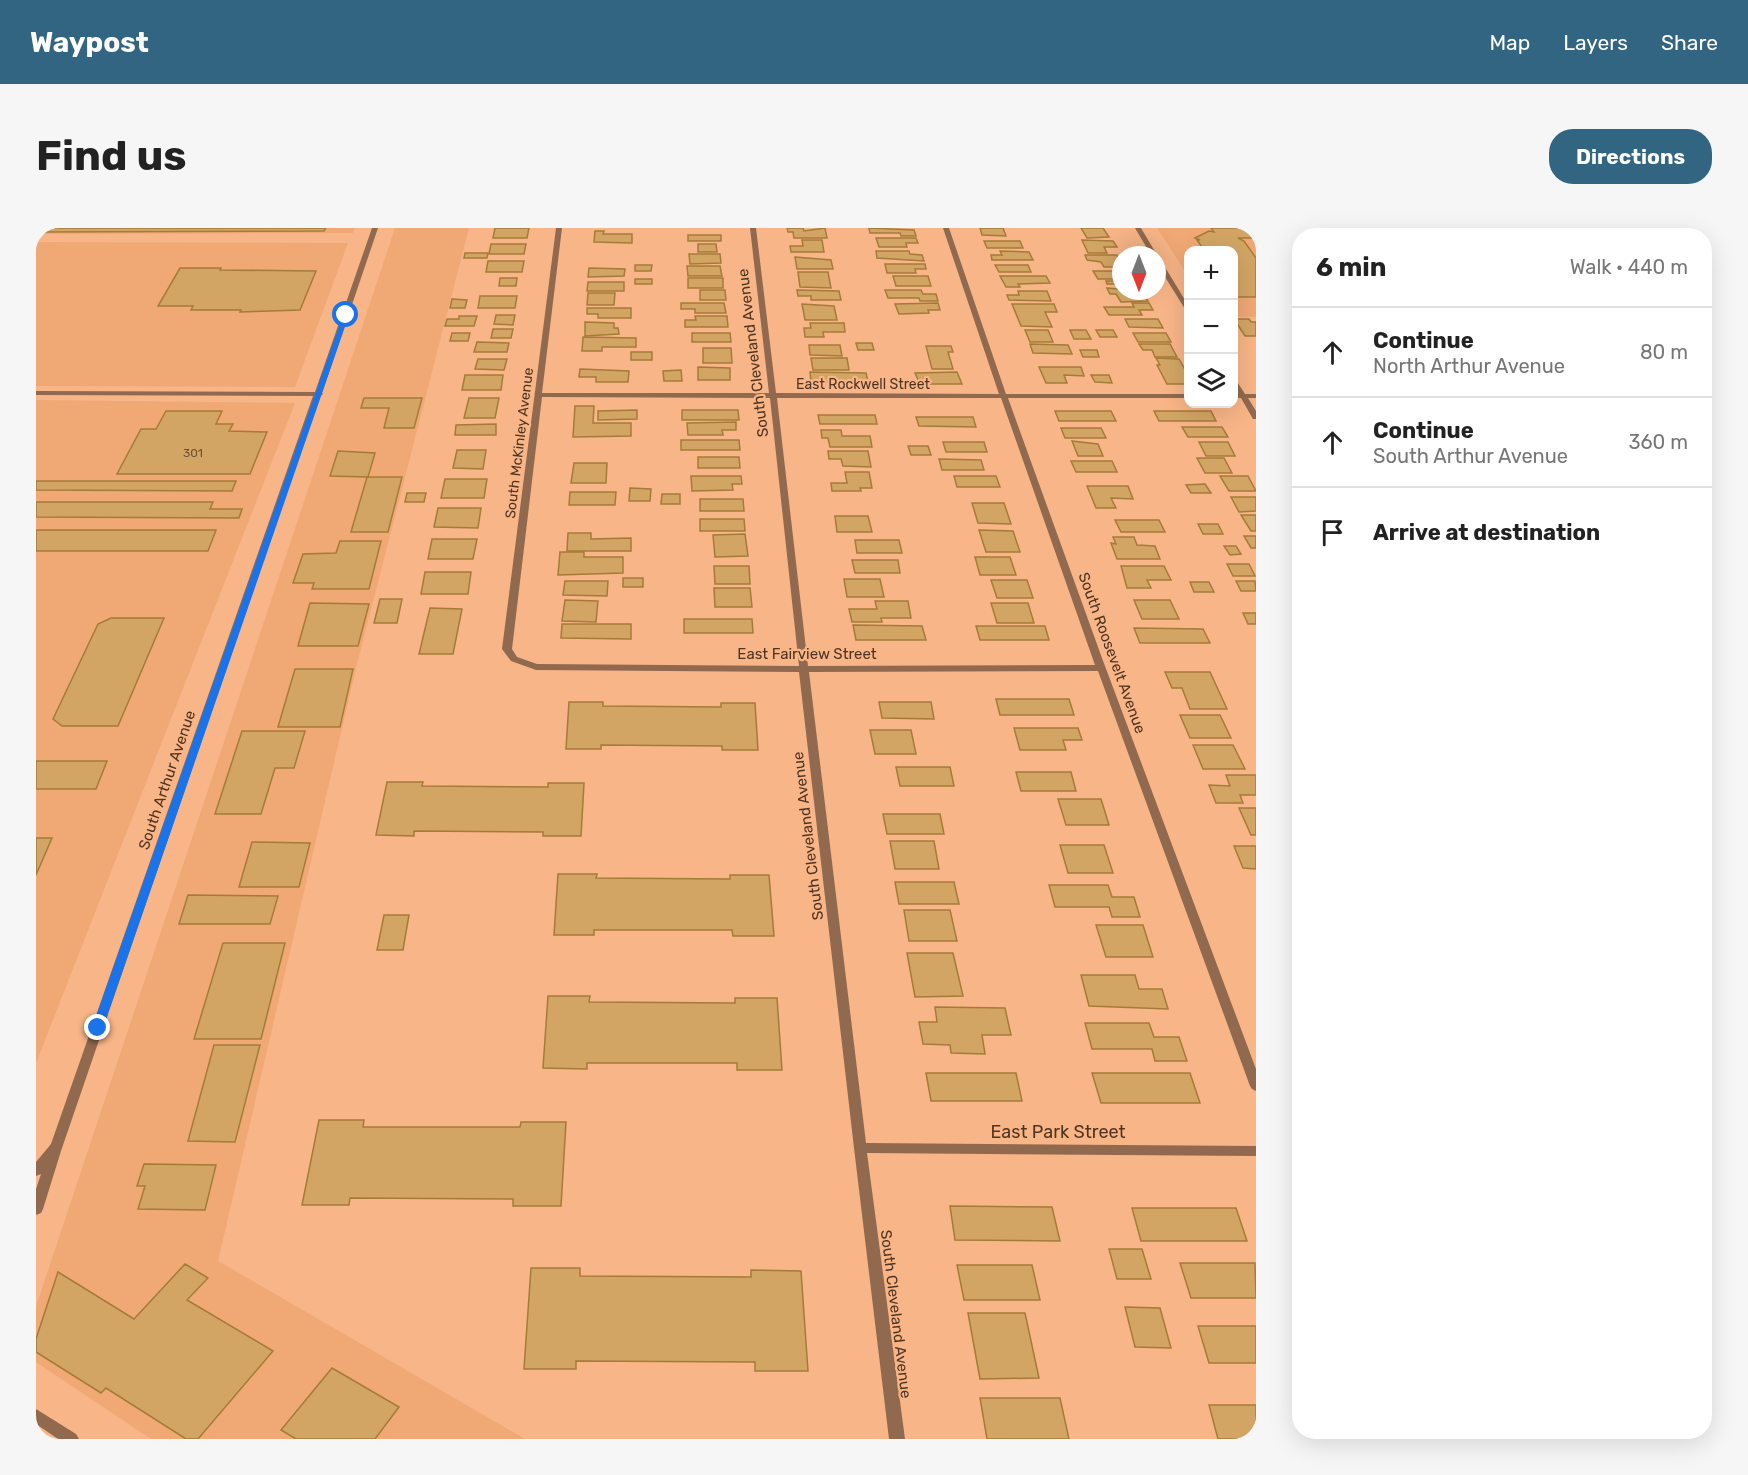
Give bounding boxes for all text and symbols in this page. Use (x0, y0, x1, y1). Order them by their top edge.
text: Waypost (30, 26, 149, 59)
text: Map (1489, 30, 1530, 55)
text: Layers (1563, 30, 1628, 55)
text: Share (1661, 30, 1718, 55)
button: Directions (1549, 129, 1712, 184)
text: Find us (36, 131, 187, 181)
north arrow (1112, 246, 1166, 300)
map controls (1184, 246, 1238, 408)
button: + (1184, 246, 1238, 300)
text: 6 min (1316, 252, 1386, 283)
text: Walk · 440 m (1570, 255, 1688, 279)
street label: South Cleveland Avenue (734, 268, 772, 438)
button: − (1184, 300, 1238, 354)
route start (332, 301, 358, 327)
text: Continue (1373, 327, 1474, 354)
icon: ahead (1316, 336, 1349, 369)
text: 80 m (1640, 340, 1688, 364)
button: layers (1184, 354, 1238, 408)
text: North Arthur Avenue (1373, 354, 1565, 378)
street label: South McKinley Avenue (502, 366, 537, 520)
street label: East Rockwell Street (796, 376, 930, 393)
text: Continue (1373, 417, 1474, 444)
icon: ahead (1316, 426, 1349, 459)
text: 360 m (1629, 430, 1688, 454)
text: South Arthur Avenue (1373, 444, 1568, 468)
house number: 301 (183, 446, 203, 460)
icon: arrive (1316, 516, 1349, 549)
text: Arrive at destination (1373, 519, 1600, 546)
street label: South Roosevelt Avenue (1074, 570, 1150, 736)
street label: East Fairview Street (737, 645, 877, 663)
street label: South Arthur Avenue (135, 708, 199, 852)
street label: South Cleveland Avenue (789, 751, 827, 921)
route end (84, 1014, 110, 1040)
street label: East Park Street (990, 1121, 1126, 1143)
street label: South Cleveland Avenue (877, 1229, 915, 1399)

